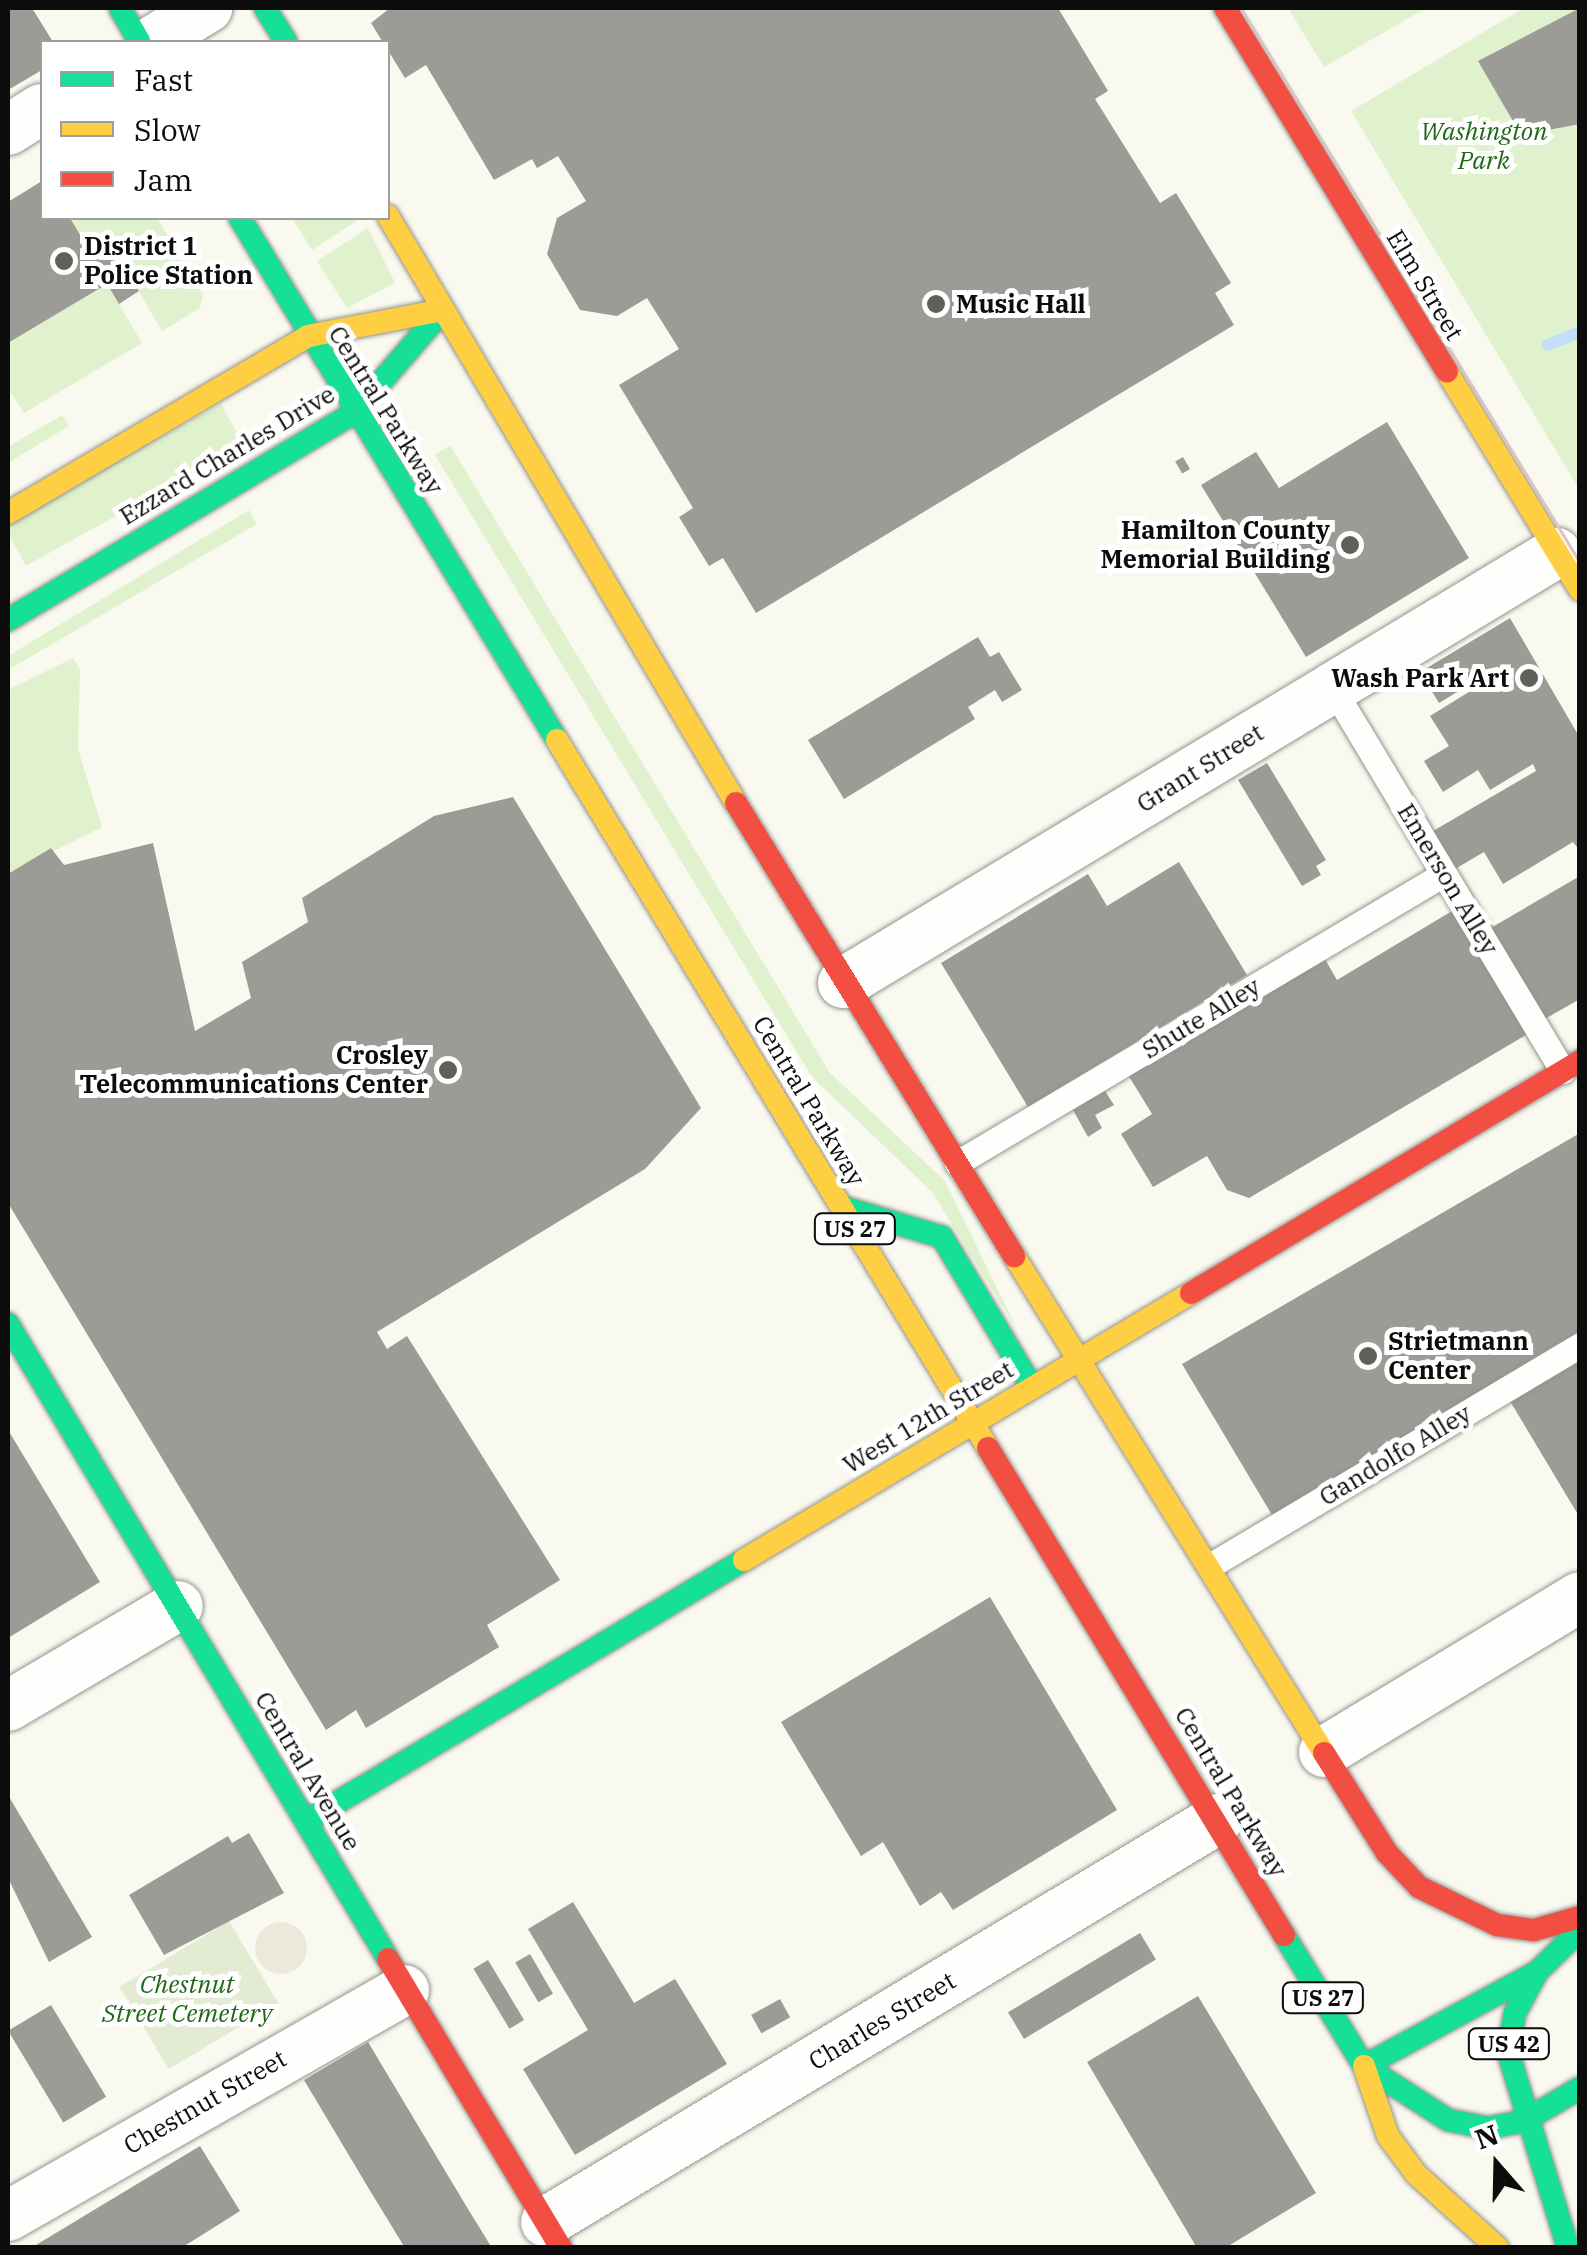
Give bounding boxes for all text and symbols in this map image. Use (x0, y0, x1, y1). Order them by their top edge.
legend (40, 40, 390, 220)
text: Fast (134, 60, 193, 99)
text: Slow (134, 110, 201, 149)
park label: Washington Park (1421, 117, 1547, 176)
text: Jam (134, 160, 193, 199)
street label: Elm Street (1380, 224, 1470, 346)
place label: District 1 Police Station (84, 232, 253, 291)
marker: District 1 Police Station (53, 250, 75, 272)
place label: Music Hall (956, 289, 1086, 319)
marker: Music Hall (925, 293, 947, 315)
street label: Central Parkway (322, 320, 450, 500)
street label: Ezzard Charles Drive (114, 379, 340, 531)
place label: Hamilton County Memorial Building (1100, 516, 1330, 575)
marker: Hamilton County Memorial Building (1339, 534, 1361, 556)
place label: Wash Park Art (1331, 663, 1509, 693)
marker: Wash Park Art (1518, 667, 1540, 689)
street label: Grant Street (1131, 717, 1269, 819)
street label: Emerson Alley (1391, 798, 1505, 960)
street label: Shute Alley (1137, 971, 1265, 1065)
street label: Central Parkway (747, 1011, 871, 1191)
place label: Crosley Telecommunications Center (79, 1041, 428, 1100)
marker: Crosley Telecommunications Center (437, 1059, 459, 1081)
road number: US 27 (812, 1212, 898, 1246)
place label: Strietmann Center (1388, 1327, 1529, 1386)
marker: Strietmann Center (1357, 1345, 1379, 1367)
street label: West 12th Street (837, 1354, 1019, 1480)
street label: Gandolfo Alley (1314, 1398, 1476, 1512)
street label: Central Avenue (249, 1686, 367, 1856)
street label: Central Parkway (1169, 1702, 1293, 1882)
street label: Charles Street (803, 1965, 961, 2077)
park label: Chestnut Street Cemetery (102, 1970, 272, 2029)
road number: US 27 (1280, 1981, 1366, 2015)
road number: US 42 (1466, 2027, 1552, 2061)
street label: Chestnut Street (119, 2043, 291, 2161)
north arrow (1447, 2115, 1547, 2215)
text: N (1470, 2115, 1503, 2158)

